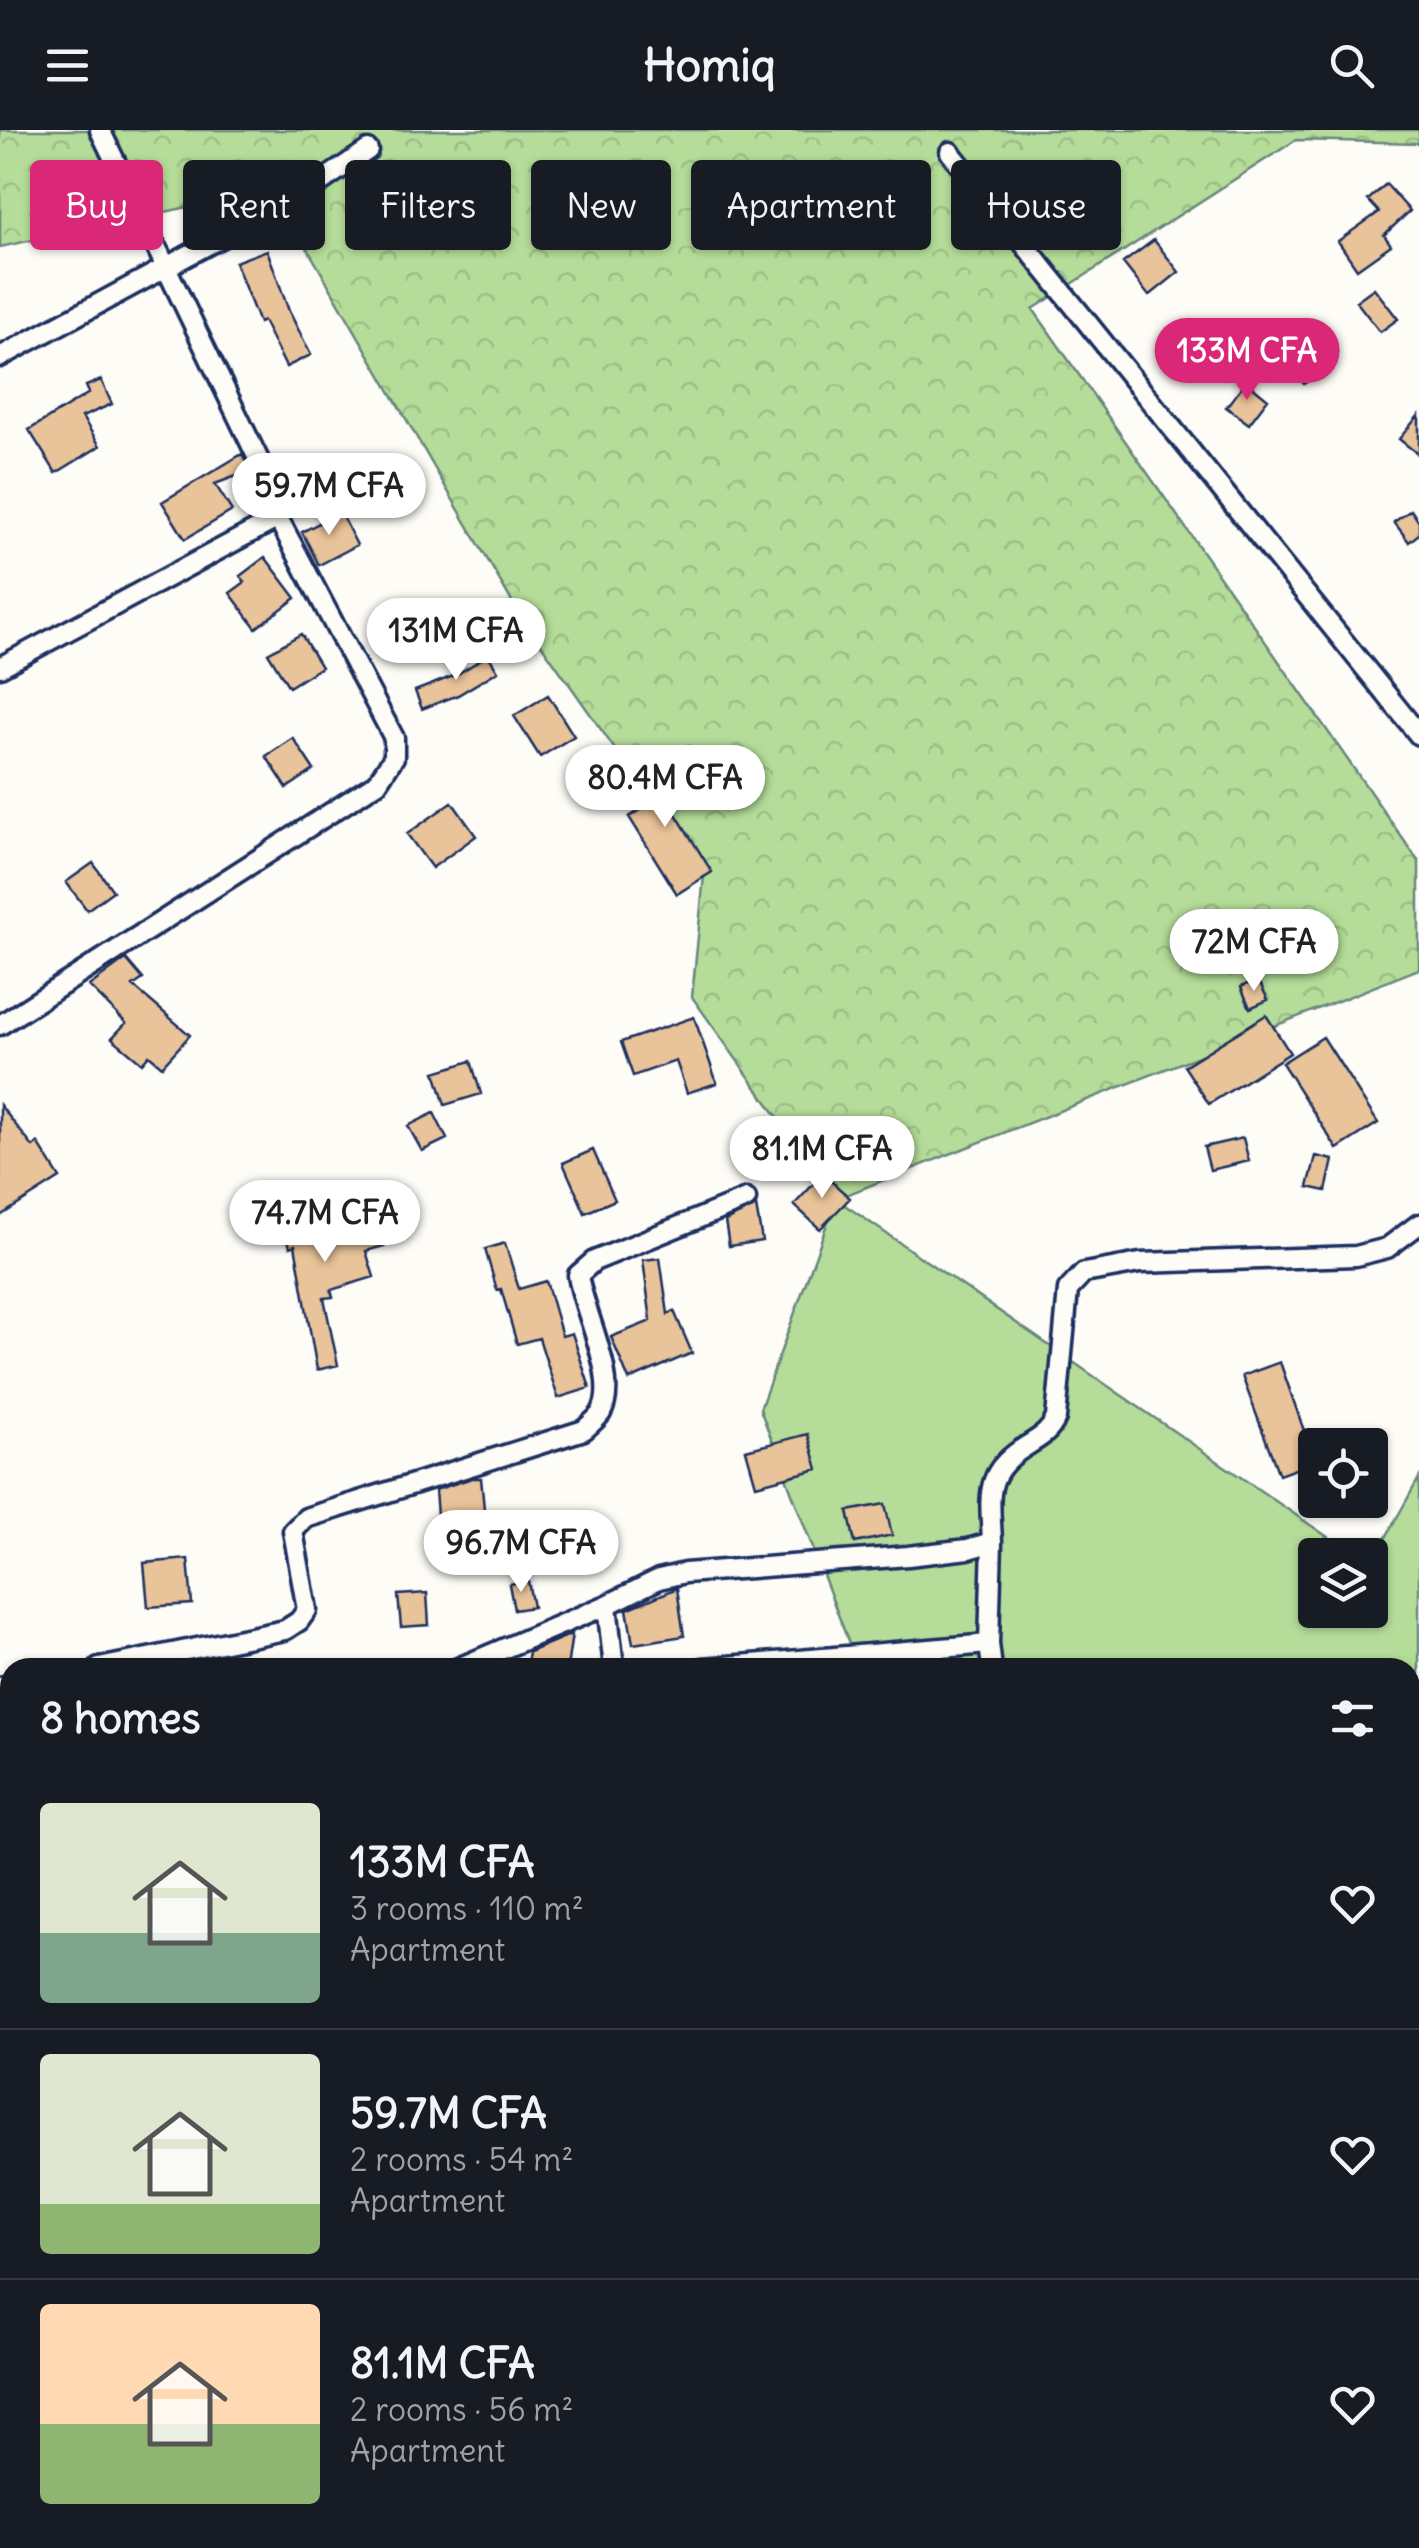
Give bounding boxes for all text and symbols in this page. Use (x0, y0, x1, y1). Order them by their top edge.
text: Homiq (643, 37, 776, 93)
icon: menu (40, 38, 95, 93)
icon: search (1324, 38, 1379, 93)
chip: Buy (30, 160, 163, 250)
chip: Rent (183, 160, 325, 250)
chip: Filters (345, 160, 511, 250)
chip: New (531, 160, 671, 250)
chip: Apartment (691, 160, 931, 250)
chip: House (951, 160, 1121, 250)
pin: 133M CFA (1144, 318, 1350, 403)
text: 133M CFA (1177, 330, 1317, 371)
pin: 59.7M CFA (215, 453, 443, 538)
text: 59.7M CFA (254, 465, 404, 506)
pin: 131M CFA (353, 598, 559, 683)
text: 131M CFA (389, 610, 523, 651)
pin: 80.4M CFA (551, 745, 779, 830)
text: 80.4M CFA (587, 757, 743, 798)
pin: 72M CFA (1162, 909, 1346, 994)
text: 72M CFA (1192, 921, 1316, 962)
pin: 81.1M CFA (708, 1116, 936, 1201)
text: 81.1M CFA (752, 1128, 892, 1169)
pin: 74.7M CFA (211, 1180, 439, 1265)
text: 74.7M CFA (251, 1192, 399, 1233)
map controls (1298, 1428, 1388, 1628)
button: locate (1298, 1428, 1388, 1518)
pin: 96.7M CFA (407, 1510, 635, 1595)
text: 96.7M CFA (446, 1522, 596, 1563)
button: layers (1298, 1538, 1388, 1628)
icon: filters (1325, 1691, 1380, 1746)
text: 8 homes (40, 1692, 201, 1744)
text: 133M CFA (350, 1836, 535, 1888)
icon: home (120, 1843, 240, 1963)
icon: heart (1325, 1876, 1380, 1931)
text: 3 rooms · 110 m² (350, 1888, 584, 1929)
text: Apartment (350, 1929, 505, 1970)
text: 59.7M CFA (350, 2087, 547, 2139)
icon: home (120, 2094, 240, 2214)
icon: heart (1325, 2127, 1380, 2182)
text: 2 rooms · 54 m² (350, 2139, 573, 2180)
text: Apartment (350, 2180, 505, 2221)
text: 81.1M CFA (350, 2337, 535, 2389)
icon: home (120, 2344, 240, 2464)
icon: heart (1325, 2377, 1380, 2432)
text: 2 rooms · 56 m² (350, 2389, 573, 2430)
text: Apartment (350, 2430, 505, 2471)

